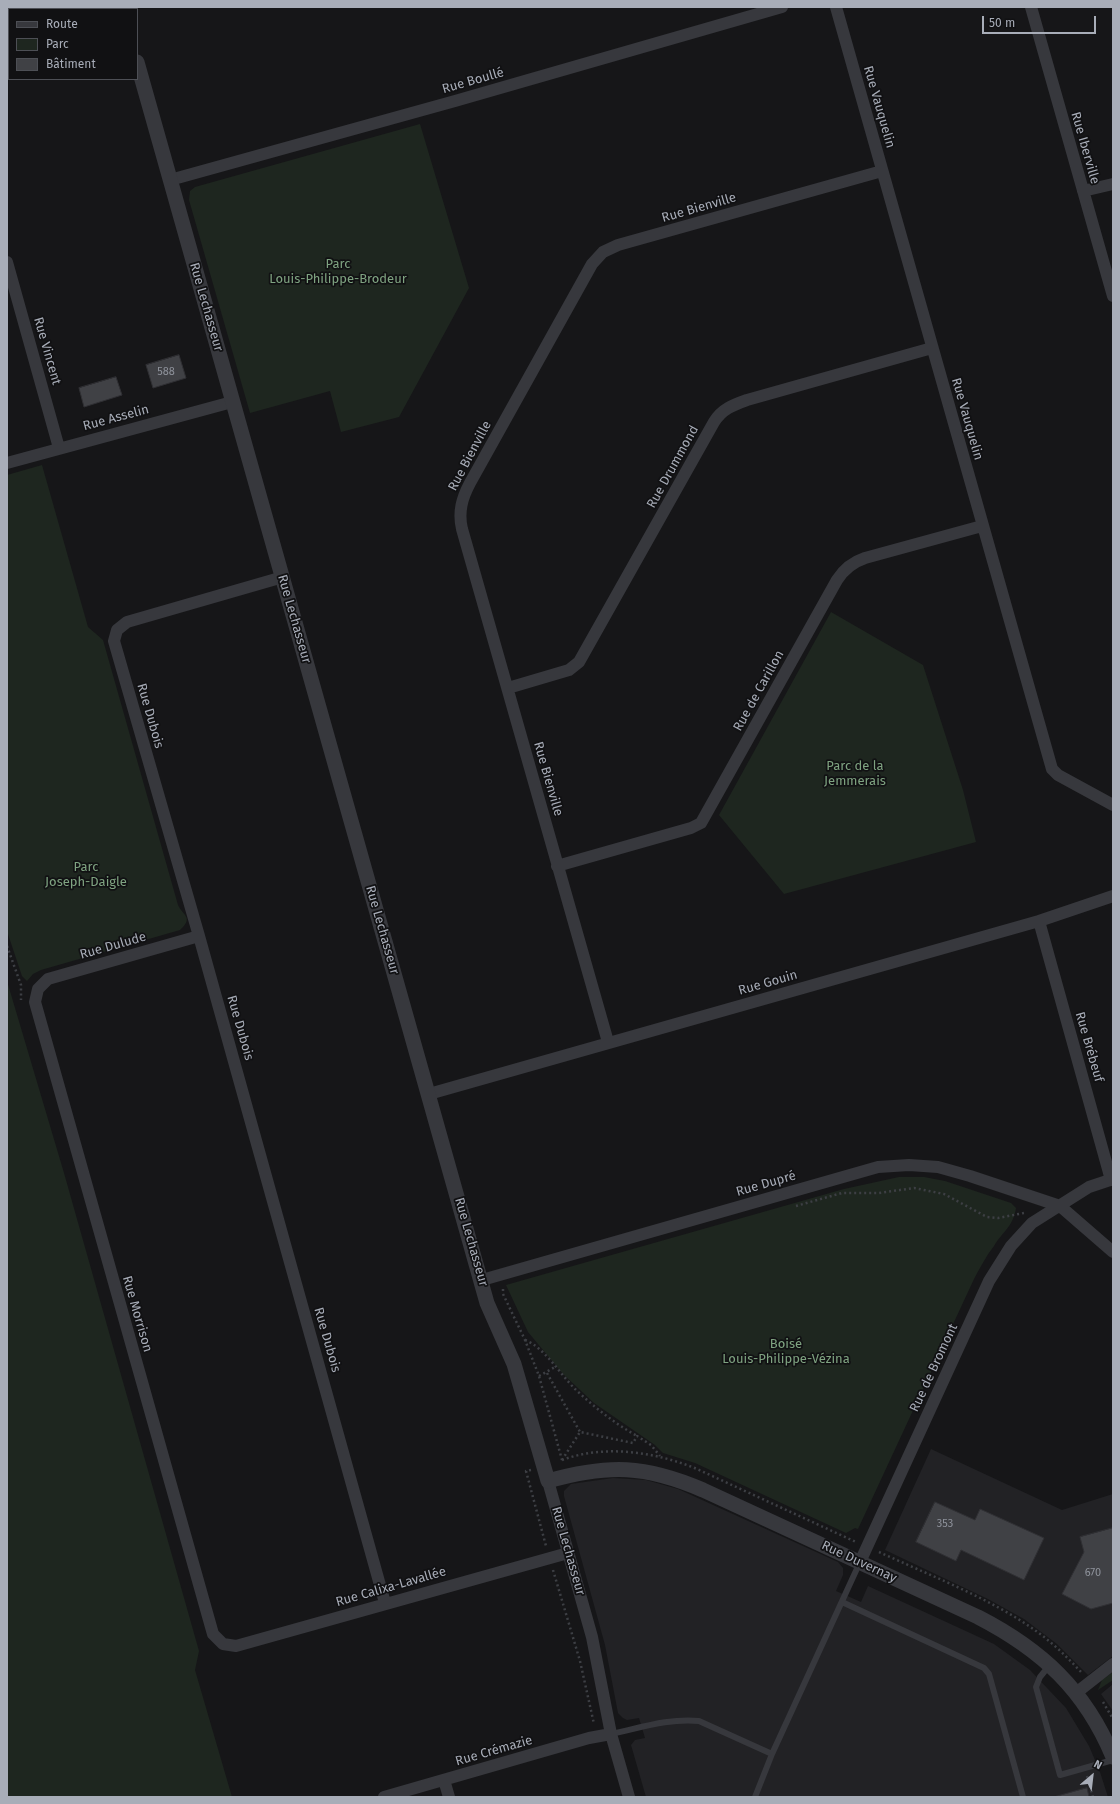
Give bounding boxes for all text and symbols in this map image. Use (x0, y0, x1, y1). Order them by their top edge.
legend (8, 8, 138, 80)
scale bar (984, 8, 1098, 34)
text: 50 m (989, 16, 1015, 30)
text: Route (46, 17, 78, 31)
text: Parc (46, 37, 69, 51)
text: Bâtiment (46, 57, 96, 71)
street label: Rue Vauquelin (860, 64, 898, 150)
street label: Rue Boullé (440, 65, 506, 97)
street label: Rue Iberville (1067, 110, 1103, 186)
street label: Rue Bienville (660, 190, 738, 226)
park label: Parc Louis-Philippe-Brodeur (269, 256, 407, 287)
street label: Rue Lechasseur (186, 261, 226, 353)
street label: Rue Vincent (30, 315, 64, 387)
house number: 588 (157, 365, 175, 379)
street label: Rue Vauquelin (948, 376, 986, 462)
street label: Rue Asselin (81, 402, 151, 434)
street label: Rue Bienville (445, 418, 495, 494)
street label: Rue Drummond (644, 423, 702, 511)
street label: Rue Lechasseur (274, 573, 314, 665)
street label: Rue de Carillon (730, 648, 788, 734)
street label: Rue Dubois (133, 682, 167, 750)
street label: Rue Bienville (530, 740, 566, 818)
park label: Parc de la Jemmerais (824, 758, 886, 789)
park label: Parc Joseph-Daigle (45, 859, 127, 890)
street label: Rue Lechasseur (362, 884, 402, 976)
street label: Rue Dulude (78, 929, 148, 963)
street label: Rue Gouin (737, 967, 799, 999)
street label: Rue Dubois (223, 994, 257, 1062)
street label: Rue Brébeuf (1072, 1010, 1106, 1084)
street label: Rue Dupré (734, 1168, 798, 1200)
street label: Rue Lechasseur (451, 1196, 491, 1288)
street label: Rue Morrison (119, 1274, 155, 1354)
street label: Rue Dubois (310, 1306, 344, 1374)
street label: Rue de Bromont (907, 1321, 961, 1415)
park label: Boisé Louis-Philippe-Vézina (722, 1336, 850, 1367)
street label: Rue Lechasseur (548, 1505, 588, 1597)
house number: 353 (937, 1517, 953, 1531)
street label: Rue Duvernay (819, 1538, 899, 1586)
street label: Rue Calixa-Lavallée (334, 1564, 448, 1610)
house number: 670 (1085, 1566, 1101, 1580)
street label: Rue Crémazie (454, 1733, 534, 1769)
north arrow (1072, 1756, 1112, 1796)
text: N (1092, 1758, 1104, 1772)

